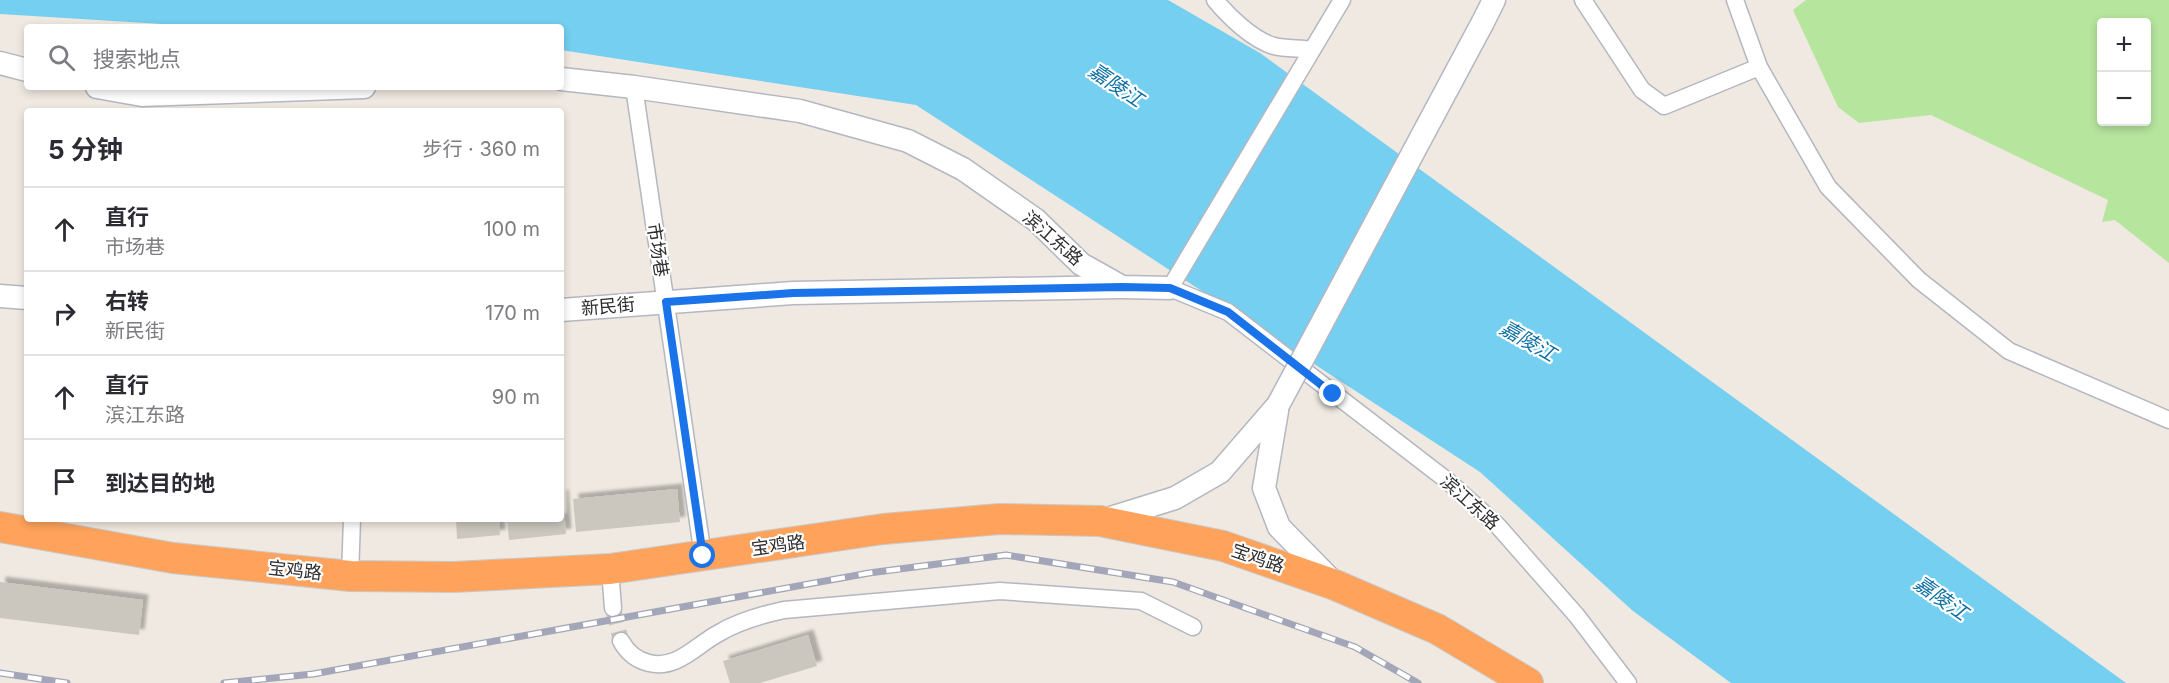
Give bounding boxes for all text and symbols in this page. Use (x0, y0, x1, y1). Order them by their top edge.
map controls (2097, 18, 2151, 126)
button: + (2097, 18, 2151, 72)
search box (24, 24, 564, 90)
icon: search (45, 41, 78, 74)
text: 搜索地点 (93, 46, 181, 72)
water label: 嘉陵江 (1084, 58, 1149, 113)
button: − (2097, 72, 2151, 126)
text: 5 分钟 (48, 134, 123, 165)
text: 步行 · 360 m (422, 137, 540, 161)
text: 直行 (105, 204, 149, 230)
street label: 滨江东路 (1019, 206, 1087, 270)
icon: ahead (48, 213, 81, 246)
text: 100 m (483, 217, 540, 241)
street label: 市场巷 (643, 222, 673, 278)
text: 市场巷 (105, 235, 165, 259)
text: 右转 (105, 288, 149, 314)
street label: 新民街 (580, 293, 636, 319)
icon: right (48, 297, 81, 330)
text: 170 m (485, 301, 540, 325)
water label: 嘉陵江 (1496, 316, 1562, 367)
text: 新民街 (105, 319, 165, 343)
text: 直行 (105, 372, 149, 398)
route end (1319, 380, 1345, 406)
icon: ahead (48, 381, 81, 414)
text: 90 m (492, 385, 540, 409)
text: 滨江东路 (105, 403, 185, 427)
icon: arrive (48, 465, 81, 498)
text: 到达目的地 (105, 470, 215, 496)
street label: 滨江东路 (1436, 470, 1504, 534)
street label: 宝鸡路 (750, 531, 806, 559)
street label: 宝鸡路 (1229, 539, 1287, 577)
route start (689, 542, 715, 568)
street label: 宝鸡路 (267, 557, 323, 583)
water label: 嘉陵江 (1910, 571, 1974, 626)

